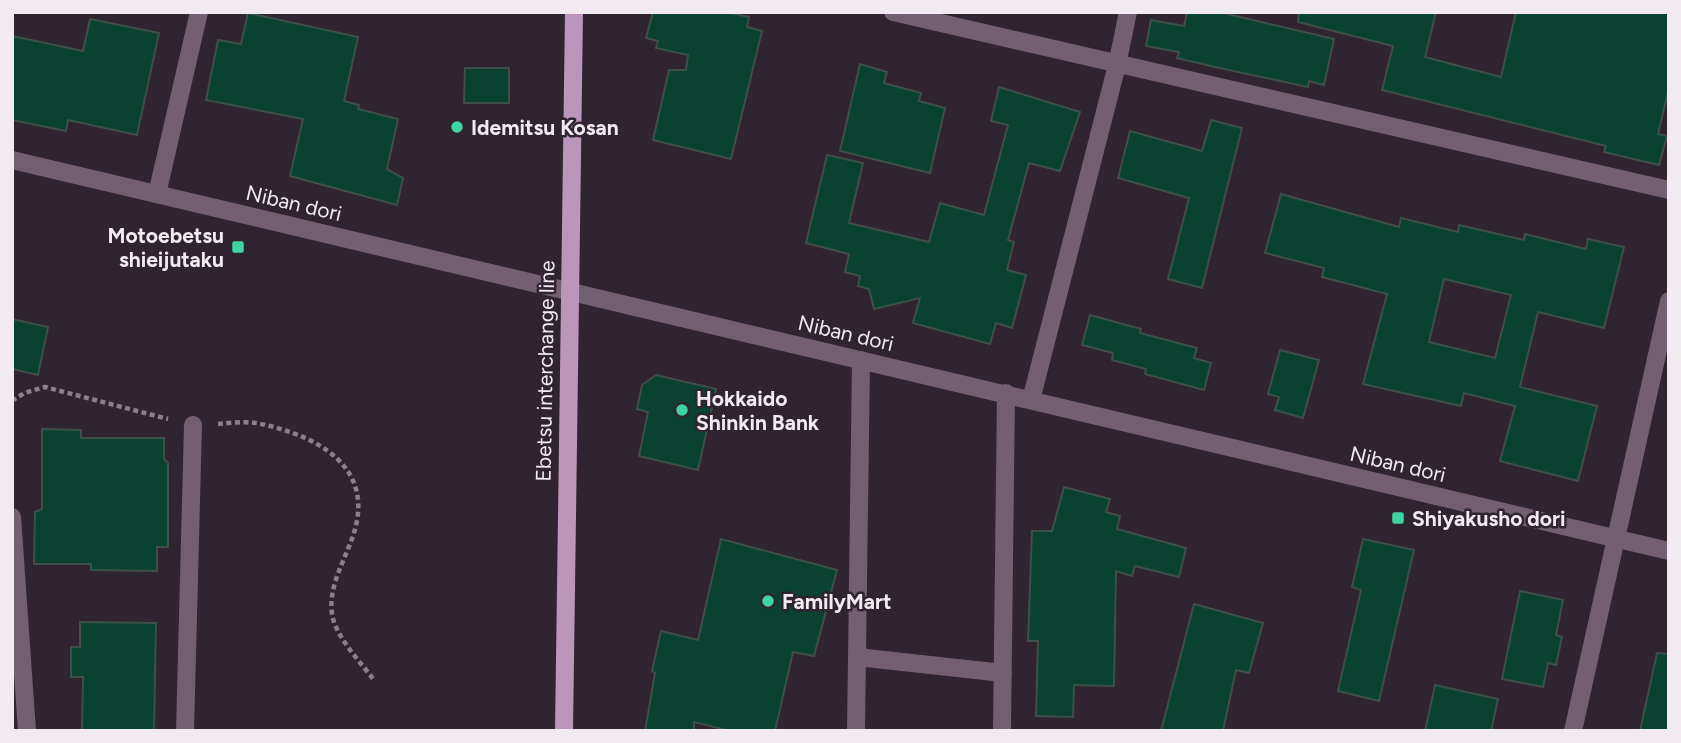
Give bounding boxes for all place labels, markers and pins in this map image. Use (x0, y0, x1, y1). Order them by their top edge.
place label: Idemitsu Kosan (471, 115, 619, 140)
marker: Idemitsu Kosan (449, 119, 465, 135)
place label: Motoebetsu shieijutaku (107, 223, 224, 272)
marker: Motoebetsu shieijutaku (230, 239, 246, 255)
place label: Hokkaido Shinkin Bank (696, 386, 820, 435)
marker: Hokkaido Shinkin Bank (674, 402, 690, 418)
place label: Shiyakusho dori (1412, 506, 1566, 531)
marker: Shiyakusho dori (1390, 510, 1406, 526)
place label: FamilyMart (782, 589, 891, 614)
marker: FamilyMart (760, 593, 776, 609)

